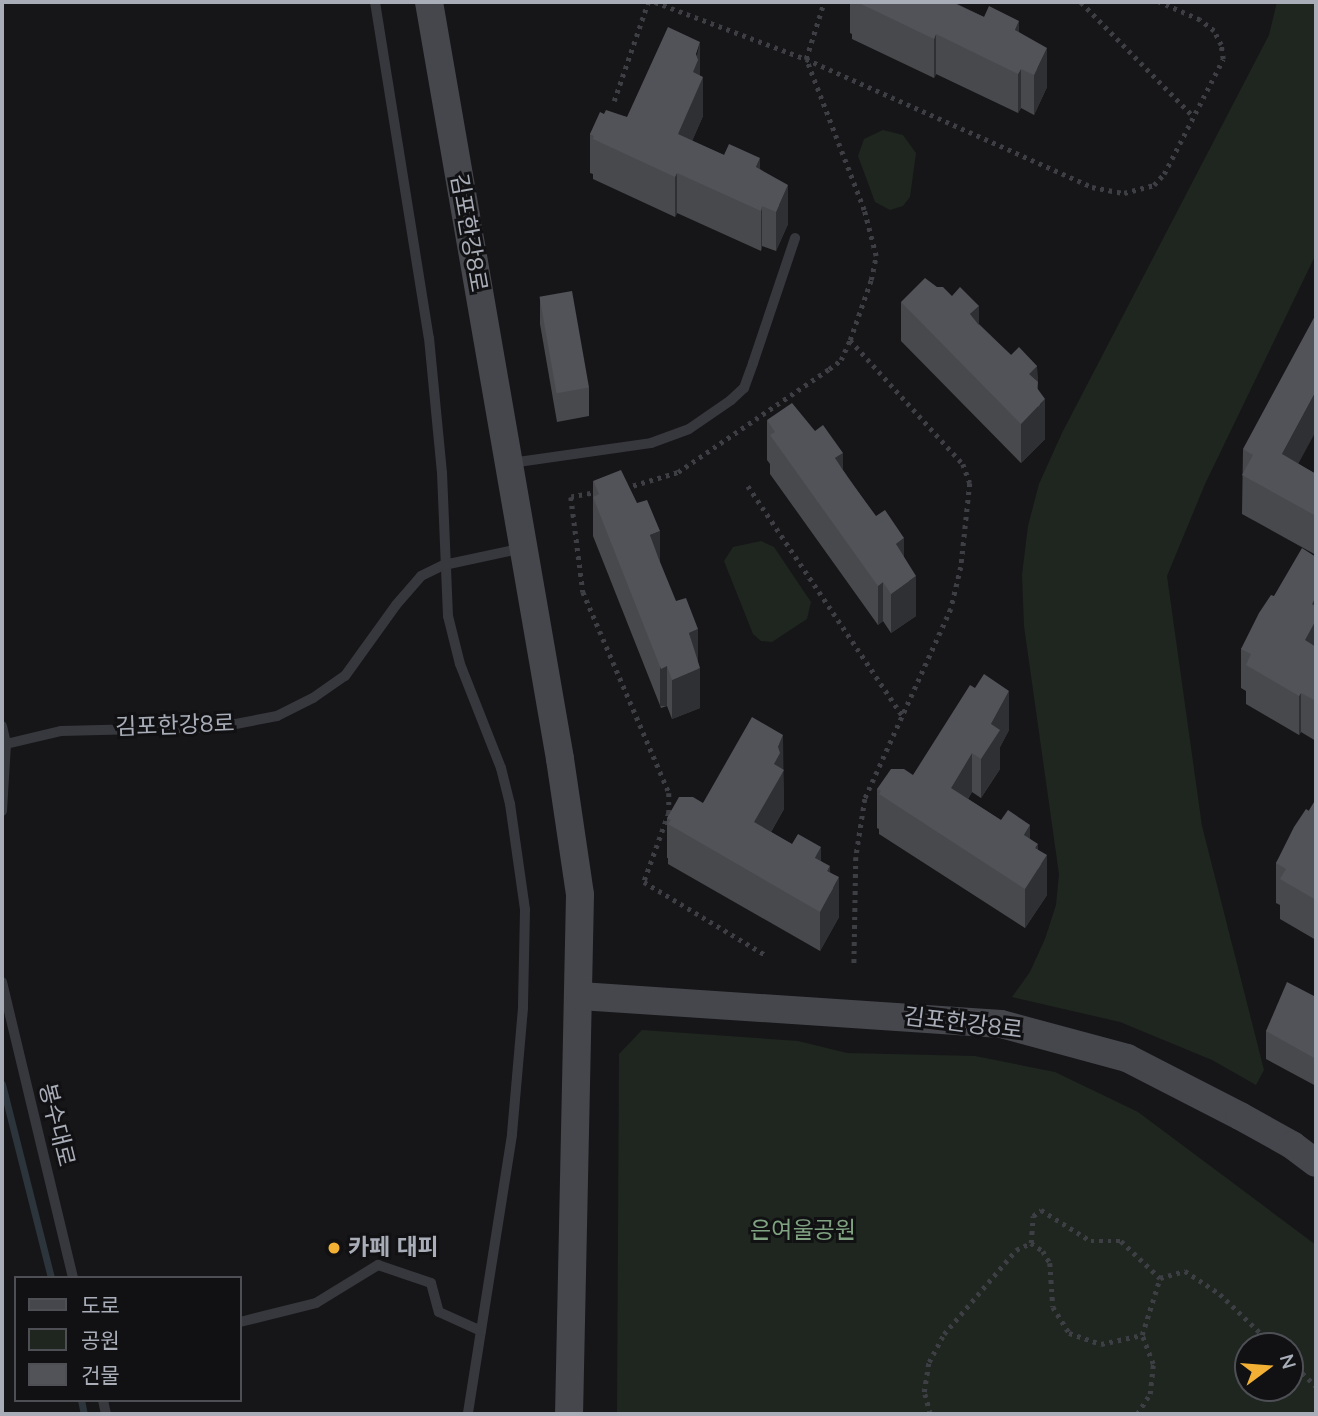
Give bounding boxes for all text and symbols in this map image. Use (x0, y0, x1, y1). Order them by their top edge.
street label: 김포한강8로 (444, 172, 492, 294)
street label: 김포한강8로 (115, 710, 235, 742)
street label: 김포한강8로 (902, 1003, 1024, 1045)
street label: 봉수대로 (32, 1081, 80, 1169)
park label: 은여울공원 (750, 1217, 856, 1245)
place label: 카페 대피 (348, 1234, 439, 1262)
marker: 카페 대피 (326, 1240, 342, 1256)
legend (14, 1276, 242, 1402)
text: 도로 (81, 1292, 120, 1320)
text: 공원 (81, 1327, 120, 1355)
north arrow (1234, 1332, 1304, 1402)
text: N (1273, 1351, 1302, 1372)
text: 건물 (81, 1362, 120, 1390)

